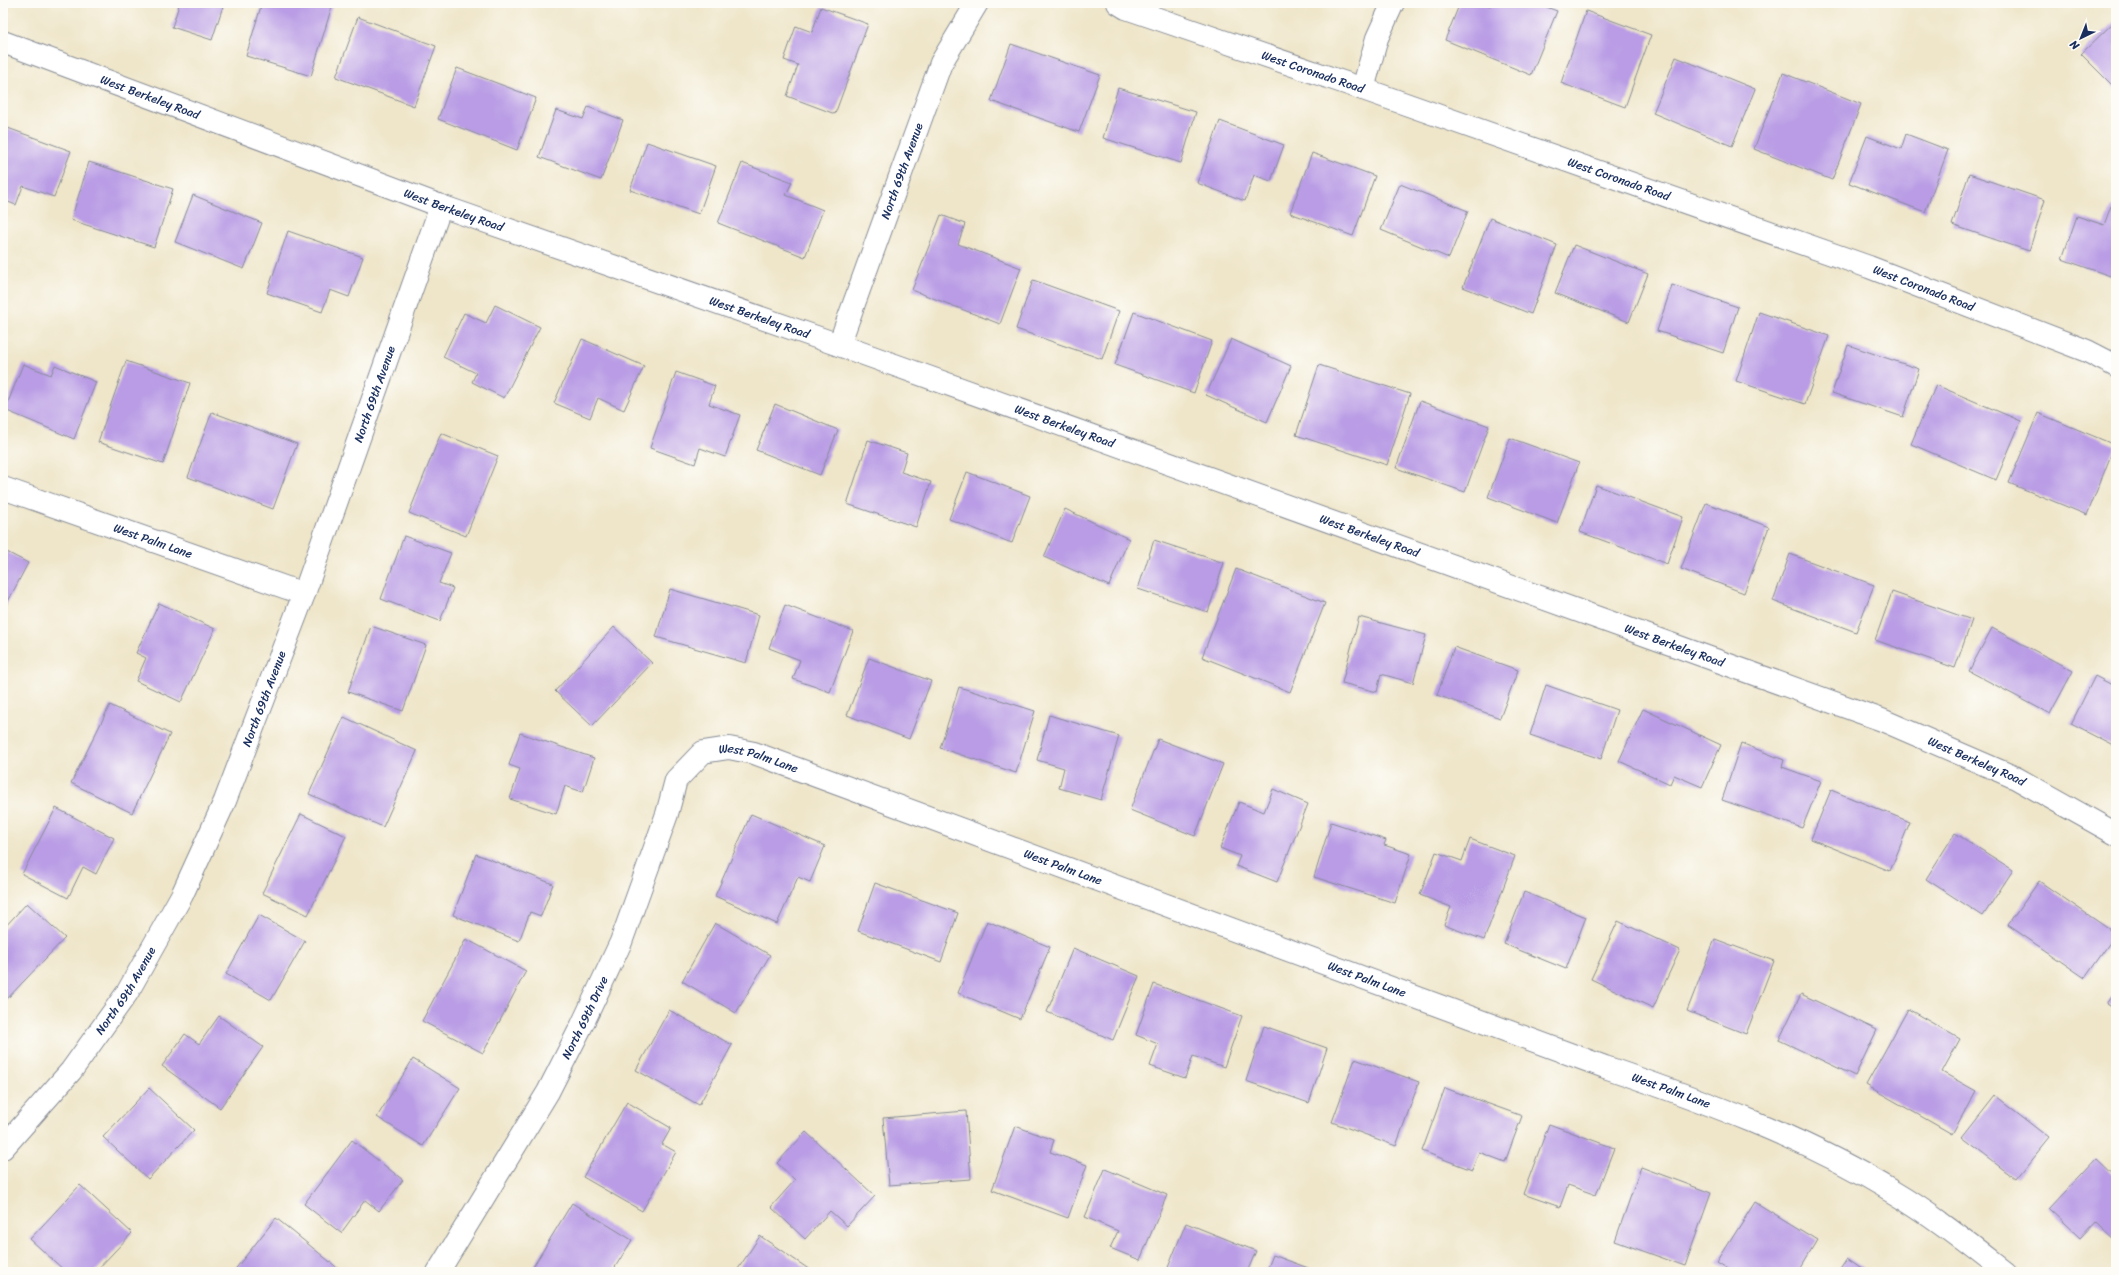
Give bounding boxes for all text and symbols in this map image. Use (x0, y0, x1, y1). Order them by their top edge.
north arrow (2061, 18, 2101, 58)
text: N (2065, 35, 2085, 55)
street label: West Coronado Road (1259, 44, 1368, 100)
street label: West Berkeley Road (97, 68, 205, 126)
street label: North 69th Avenue (874, 119, 930, 222)
street label: West Coronado Road (1564, 151, 1674, 207)
street label: West Berkeley Road (400, 182, 508, 239)
street label: West Coronado Road (1870, 259, 1979, 318)
street label: West Berkeley Road (706, 290, 814, 345)
street label: North 69th Avenue (347, 343, 402, 446)
street label: West Berkeley Road (1011, 398, 1119, 455)
street label: West Berkeley Road (1316, 508, 1424, 564)
street label: West Palm Lane (110, 517, 195, 565)
street label: West Berkeley Road (1621, 617, 1729, 674)
street label: North 69th Avenue (236, 647, 292, 750)
street label: West Berkeley Road (1924, 730, 2031, 793)
street label: West Palm Lane (717, 737, 801, 779)
street label: West Palm Lane (1021, 842, 1105, 892)
street label: North 69th Avenue (89, 942, 162, 1040)
street label: West Palm Lane (1324, 955, 1409, 1004)
street label: North 69th Drive (555, 972, 614, 1063)
street label: West Palm Lane (1629, 1066, 1714, 1115)

